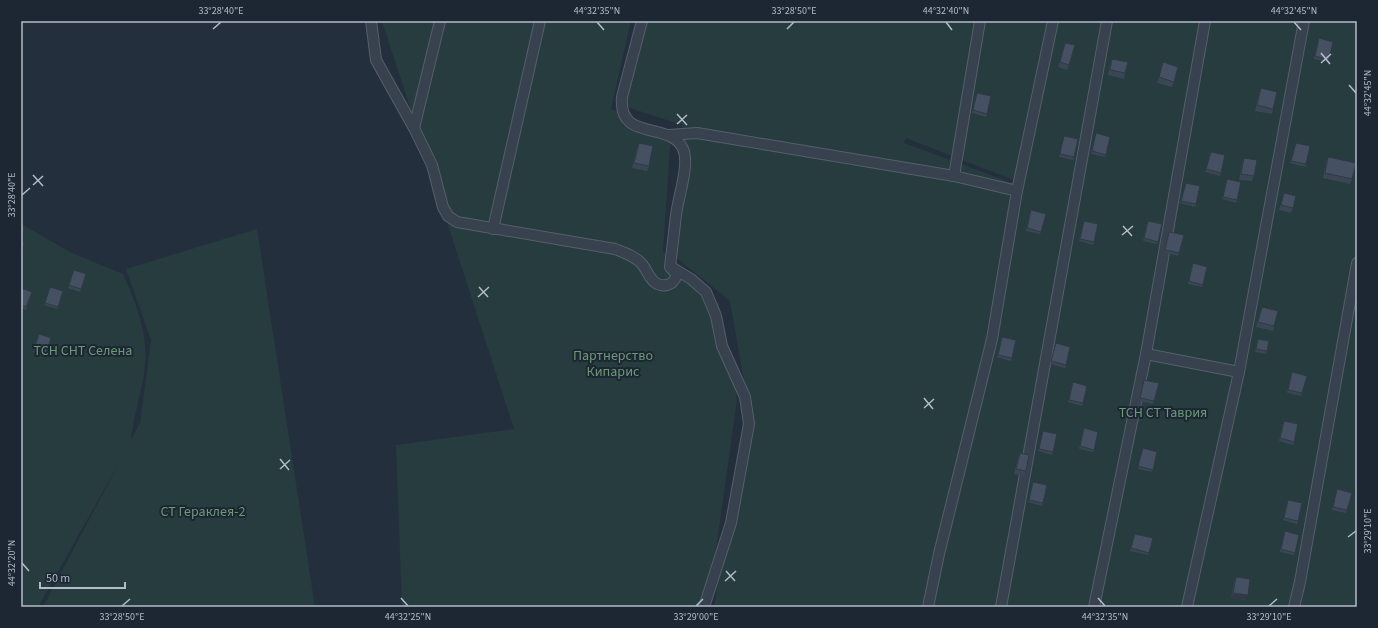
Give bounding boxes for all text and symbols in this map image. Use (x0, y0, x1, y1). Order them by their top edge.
text: 33°28'40"E (198, 4, 244, 18)
text: 44°32'35"N (574, 4, 620, 18)
text: 33°28'50"E (771, 4, 817, 18)
text: 44°32'40"N (923, 4, 969, 18)
text: 44°32'45"N (1271, 4, 1317, 18)
text: 44°32'45"N (1361, 70, 1375, 116)
text: 33°28'40"E (5, 172, 19, 218)
park label: ТСН СНТ Селена (34, 341, 132, 361)
park label: Партнерство Кипарис (573, 346, 653, 382)
park label: ТСН СТ Таврия (1119, 403, 1207, 423)
park label: СТ Гераклея-2 (161, 502, 245, 522)
text: 33°29'10"E (1361, 508, 1375, 554)
text: 44°32'20"N (5, 540, 19, 586)
scale bar (40, 564, 125, 590)
text: 50 m (46, 570, 70, 587)
text: 33°28'50"E (99, 610, 145, 624)
text: 44°32'25"N (385, 610, 431, 624)
text: 33°29'00"E (673, 610, 719, 624)
text: 44°32'35"N (1082, 610, 1128, 624)
text: 33°29'10"E (1246, 610, 1292, 624)

